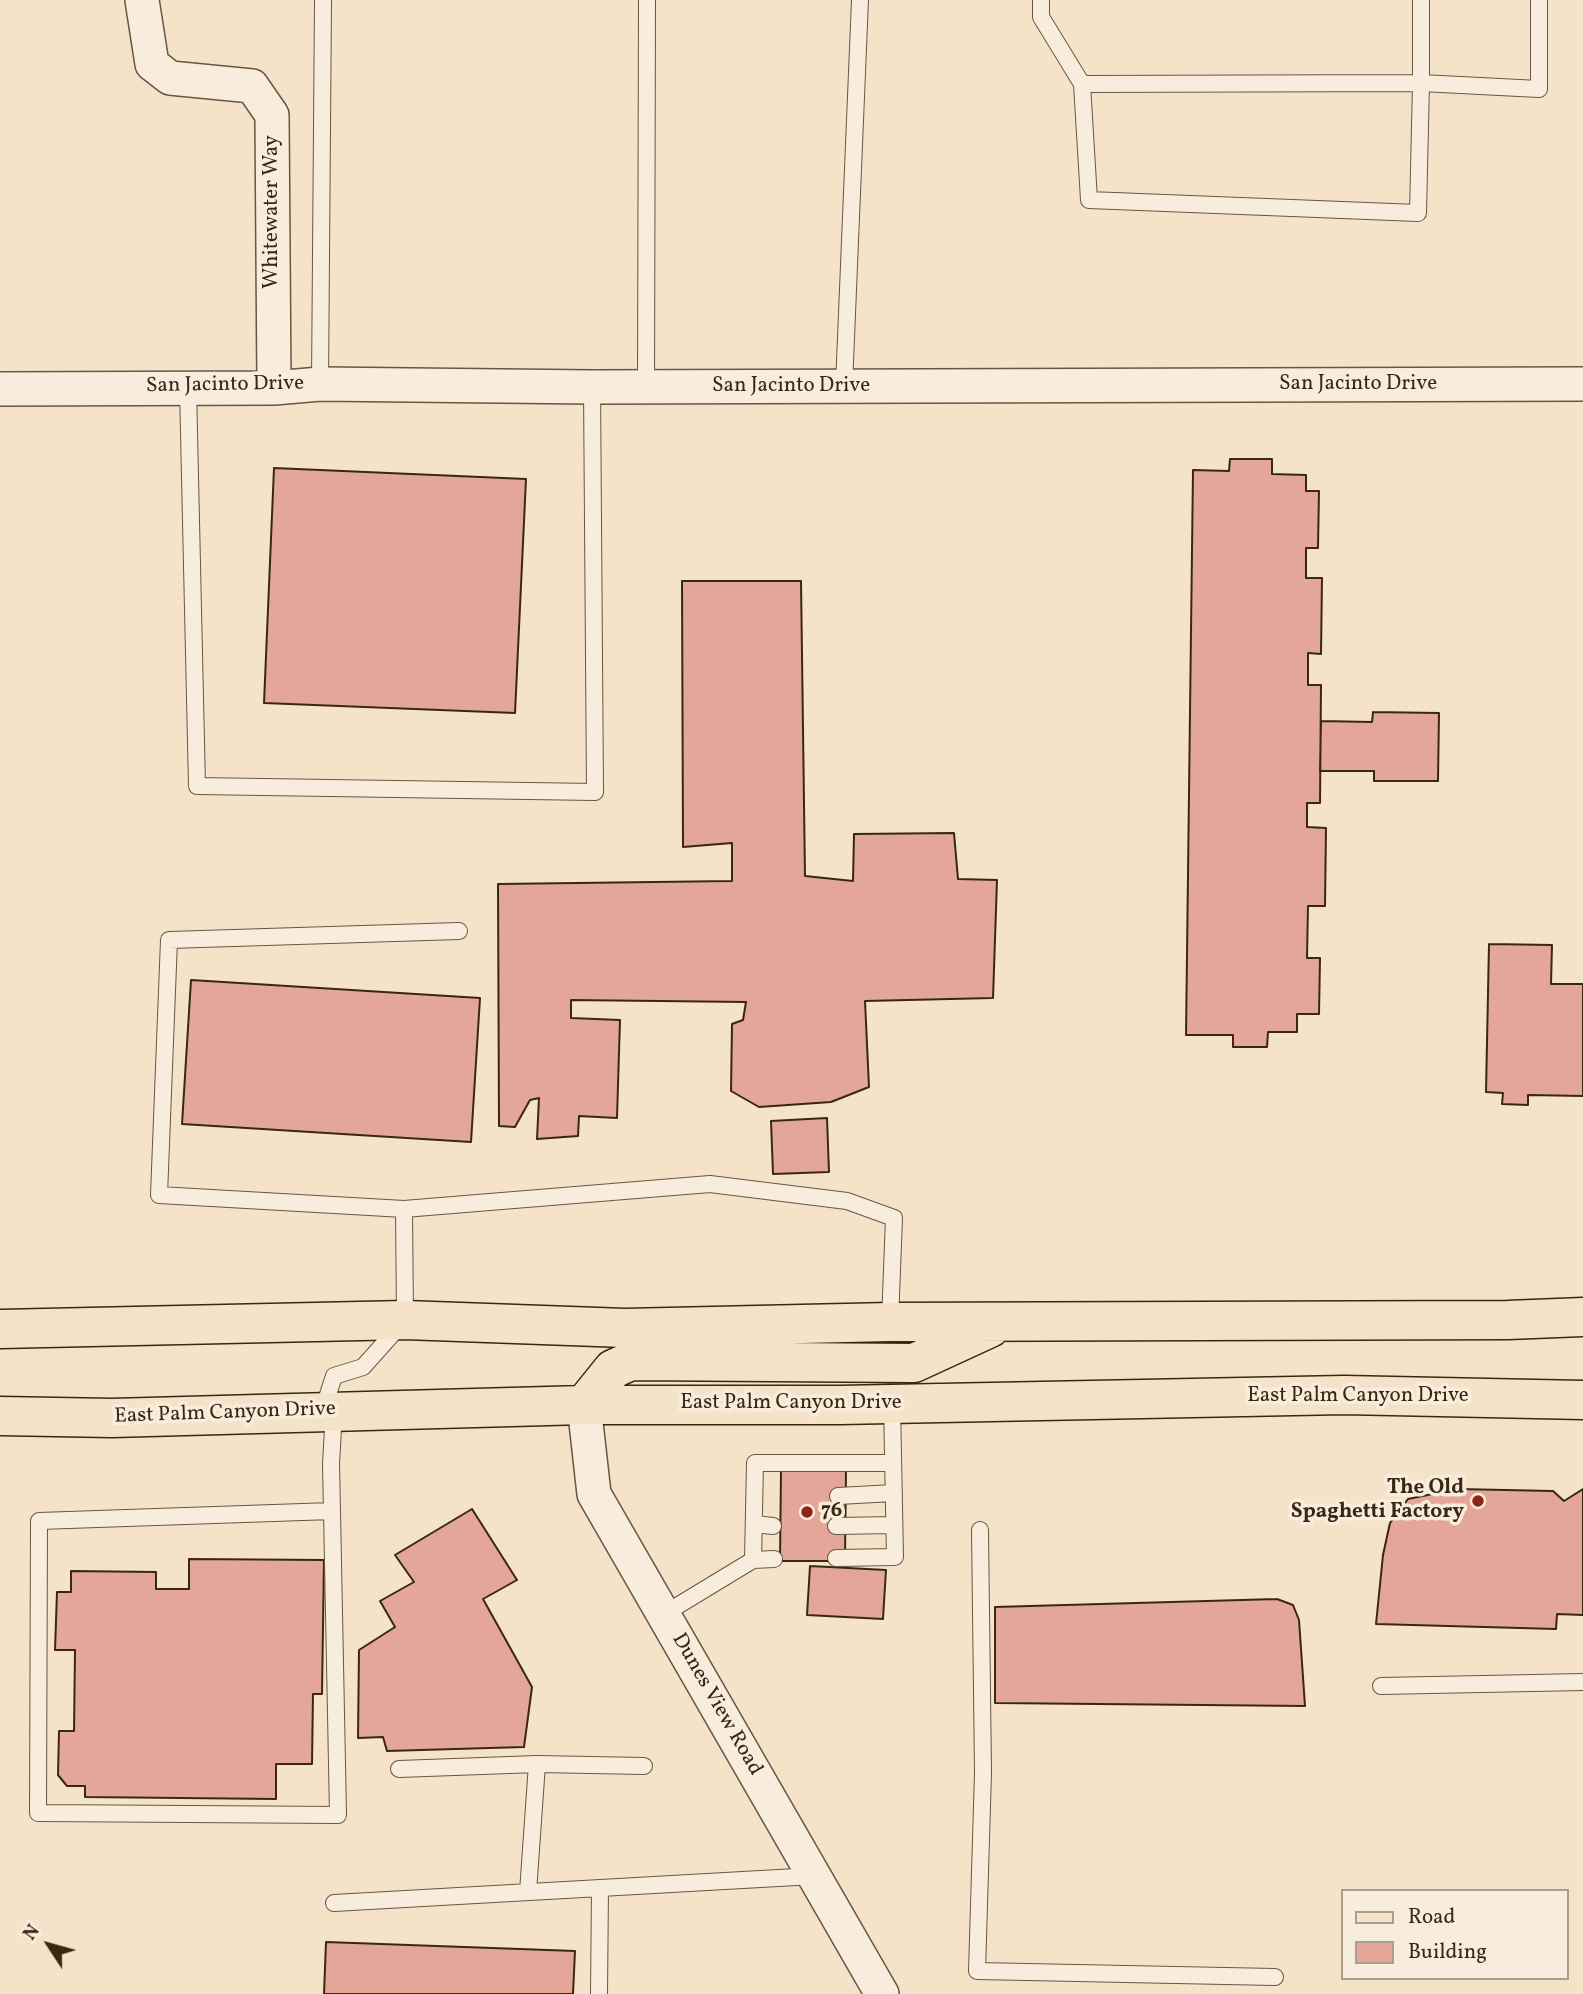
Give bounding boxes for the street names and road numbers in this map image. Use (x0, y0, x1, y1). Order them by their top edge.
street label: Whitewater Way (260, 135, 286, 289)
street label: San Jacinto Drive (146, 372, 304, 400)
street label: San Jacinto Drive (1279, 372, 1437, 398)
street label: San Jacinto Drive (712, 374, 870, 400)
street label: East Palm Canyon Drive (1247, 1384, 1469, 1410)
street label: East Palm Canyon Drive (680, 1391, 902, 1417)
street label: East Palm Canyon Drive (114, 1398, 336, 1430)
street label: Dunes View Road (665, 1629, 767, 1781)

